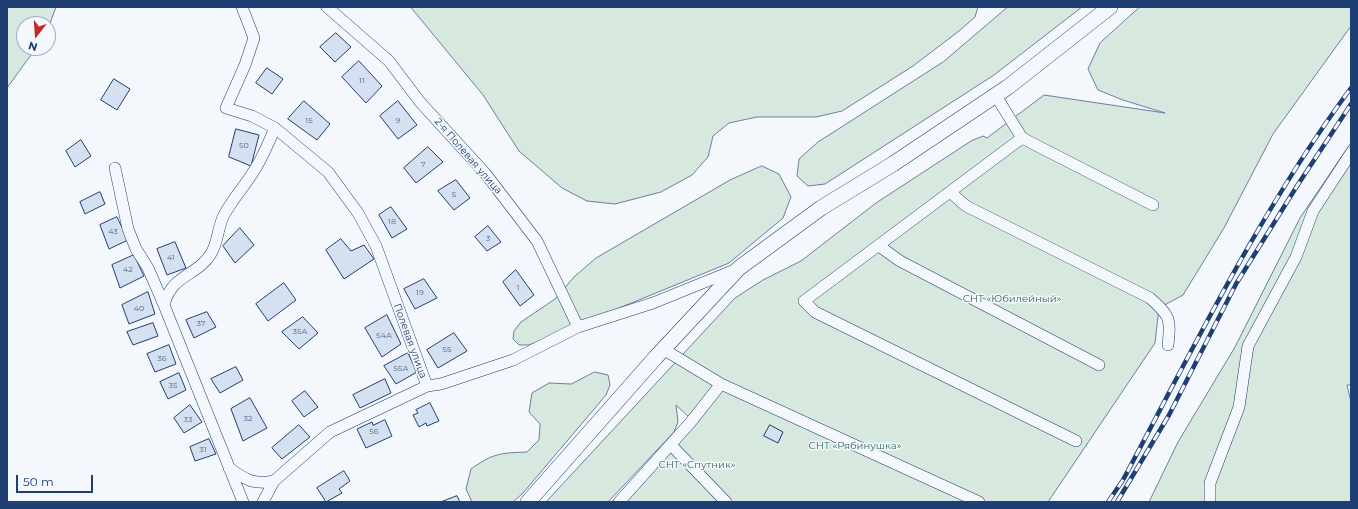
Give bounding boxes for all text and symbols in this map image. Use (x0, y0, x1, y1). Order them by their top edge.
north arrow (16, 16, 56, 56)
text: N (26, 39, 39, 55)
house number: 11 (359, 76, 365, 86)
house number: 15 (305, 116, 313, 126)
house number: 9 (396, 116, 400, 126)
street label: 2-я Полевая улица (432, 116, 504, 196)
house number: 50 (239, 141, 249, 151)
house number: 7 (421, 160, 425, 170)
house number: 5 (452, 190, 456, 200)
house number: 18 (388, 217, 396, 227)
house number: 43 (108, 227, 118, 237)
house number: 3 (486, 234, 490, 244)
house number: 41 (167, 253, 175, 263)
house number: 42 (123, 265, 133, 275)
house number: 1 (517, 283, 519, 293)
house number: 19 (416, 288, 424, 298)
park label: СНТ «Юбилейный» (963, 293, 1061, 305)
street label: Полевая улица (391, 302, 429, 380)
house number: 40 (134, 304, 144, 314)
house number: 37 (196, 319, 206, 329)
house number: 35А (293, 327, 307, 337)
house number: 54А (376, 331, 392, 341)
house number: 55 (442, 345, 452, 355)
house number: 36 (157, 354, 167, 364)
house number: 55А (394, 364, 408, 374)
house number: 35 (169, 381, 177, 391)
house number: 32 (243, 414, 253, 424)
house number: 33 (184, 415, 192, 425)
house number: 56 (369, 427, 379, 437)
park label: СНТ «Рябинушка» (809, 440, 901, 452)
house number: 31 (199, 445, 207, 455)
park label: СНТ «Спутник» (658, 459, 736, 471)
scale bar (18, 467, 95, 493)
text: 50 m (23, 474, 54, 489)

